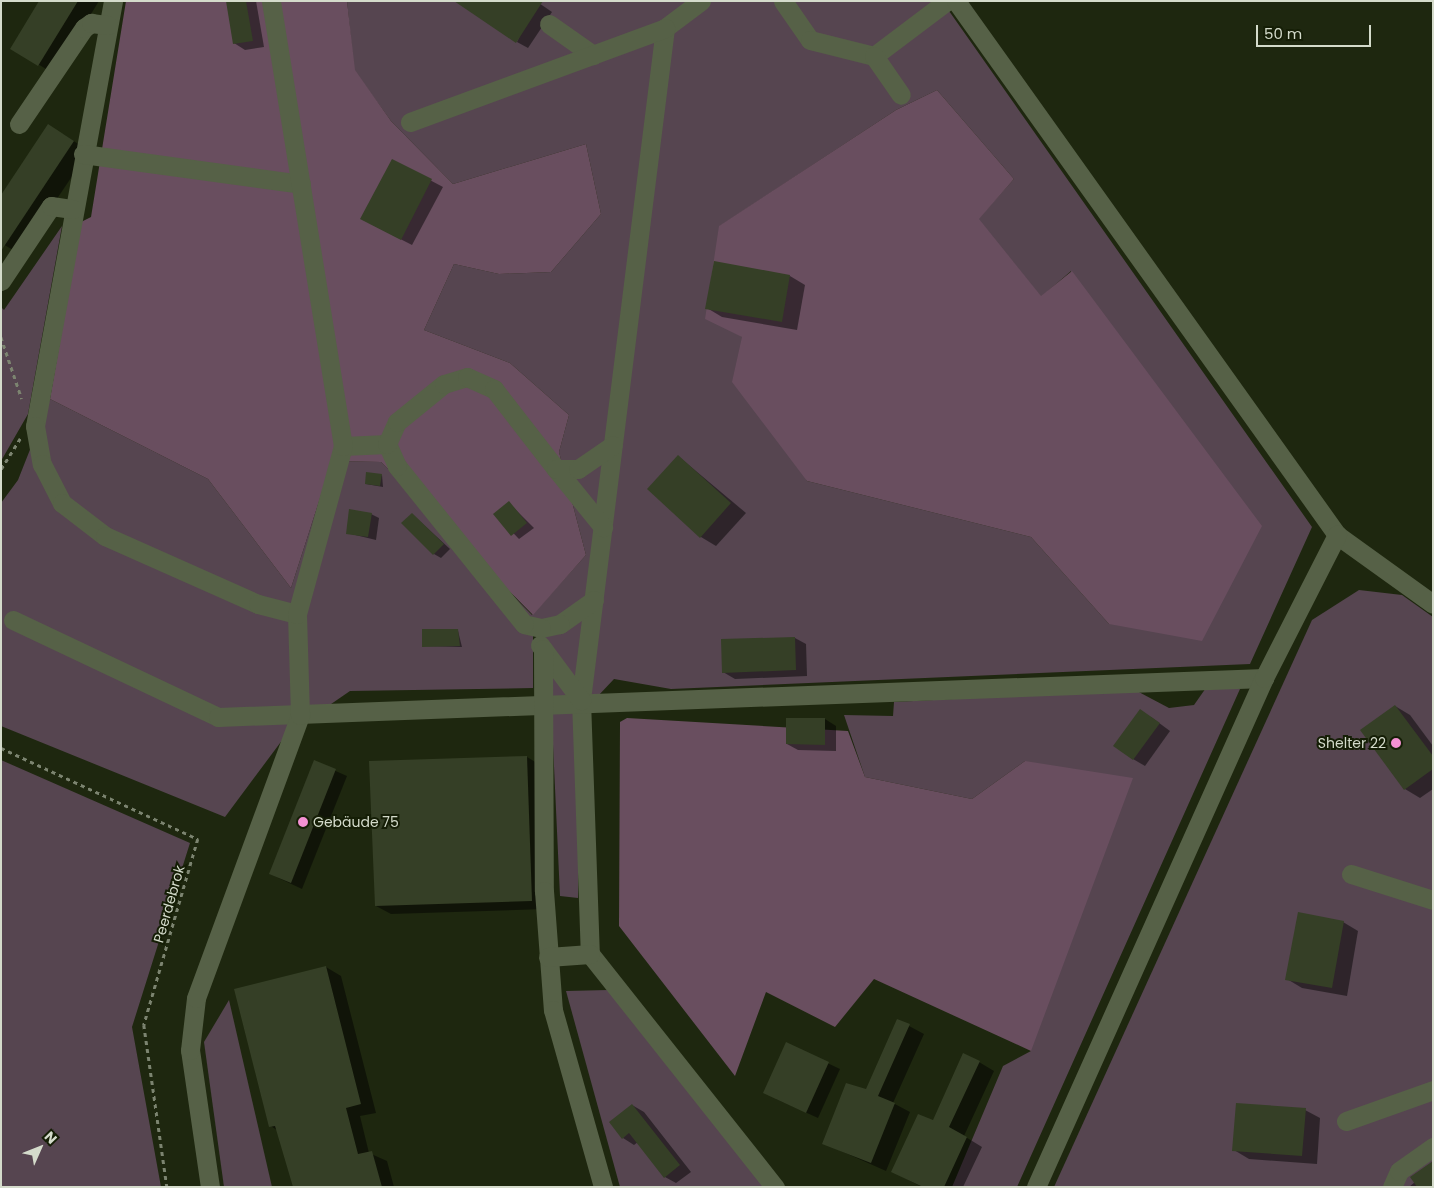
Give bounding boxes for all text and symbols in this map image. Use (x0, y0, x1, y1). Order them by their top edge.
scale bar (1259, 15, 1374, 47)
text: 50 m (1264, 23, 1302, 44)
place label: Shelter 22 (1318, 735, 1386, 751)
marker: Shelter 22 (1390, 737, 1402, 749)
place label: Gebäude 75 (313, 814, 399, 830)
marker: Gebäude 75 (297, 816, 309, 828)
street label: Peerdebrok (150, 863, 188, 945)
north arrow (15, 1123, 65, 1173)
text: N (40, 1127, 62, 1148)

